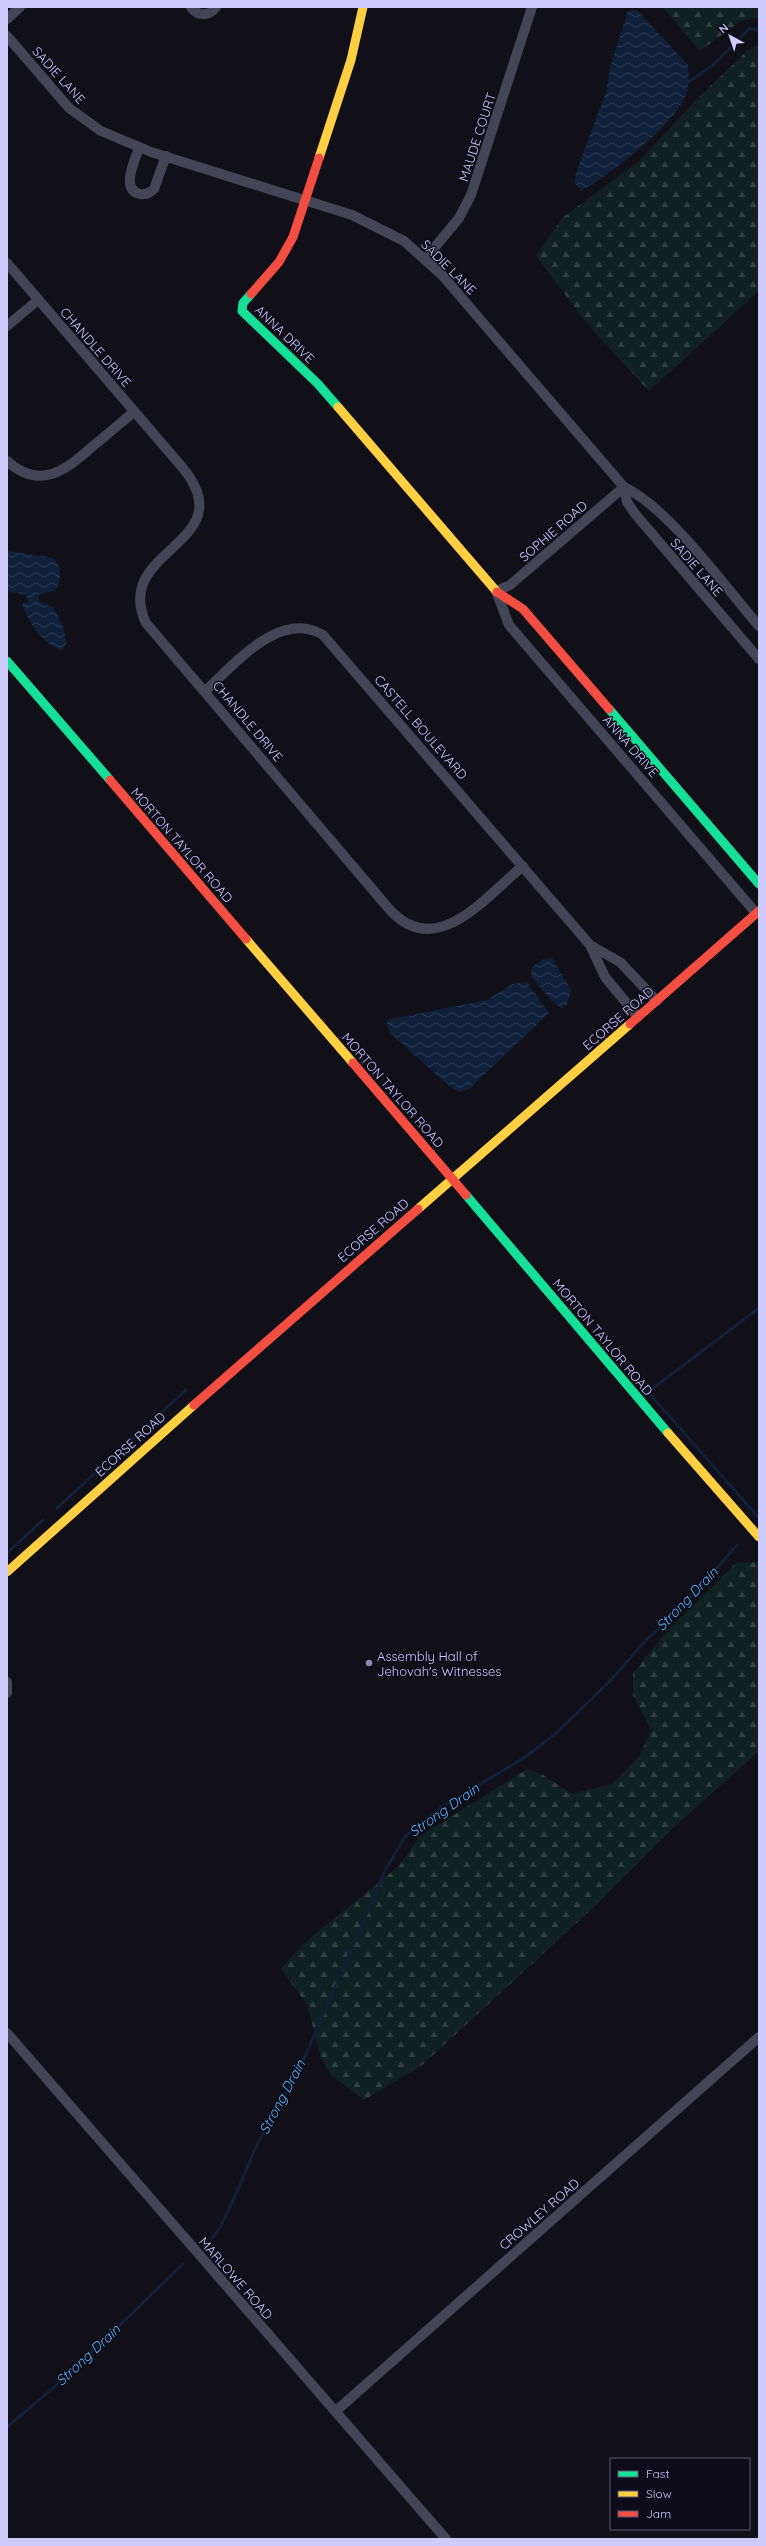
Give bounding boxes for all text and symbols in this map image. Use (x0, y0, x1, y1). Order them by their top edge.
north arrow (710, 16, 750, 56)
text: N (716, 20, 731, 36)
street label: SADIE LANE (29, 43, 89, 107)
street label: MAUDE COURT (455, 90, 499, 184)
street label: SADIE LANE (418, 236, 480, 298)
street label: ANNA DRIVE (252, 302, 318, 366)
street label: CHANDLE DRIVE (57, 304, 135, 390)
street label: SOPHIE ROAD (516, 497, 590, 565)
street label: SADIE LANE (668, 535, 726, 599)
street label: CASTELL BOULEVARD (371, 671, 471, 783)
street label: CHANDLE DRIVE (210, 677, 286, 765)
street label: ANNA DRIVE (600, 712, 662, 780)
street label: MORTON TAYLOR ROAD (128, 784, 236, 906)
street label: ECORSE ROAD (579, 983, 657, 1053)
street label: MORTON TAYLOR ROAD (339, 1029, 447, 1151)
street label: ECORSE ROAD (334, 1195, 412, 1265)
street label: MORTON TAYLOR ROAD (550, 1275, 656, 1399)
street label: ECORSE ROAD (92, 1408, 168, 1480)
water label: Strong Drain (652, 1563, 722, 1635)
place label: Assembly Hall of Jehovah's Witnesses (377, 1648, 501, 1679)
marker: Assembly Hall of Jehovah's Witnesses (364, 1658, 374, 1668)
water label: Strong Drain (405, 1779, 483, 1841)
water label: Strong Drain (255, 2056, 310, 2137)
street label: CROWLEY ROAD (496, 2175, 582, 2253)
street label: MARLOWE ROAD (196, 2233, 276, 2323)
water label: Strong Drain (52, 2320, 125, 2389)
legend (610, 2458, 750, 2530)
text: Fast (646, 2466, 670, 2481)
text: Slow (646, 2486, 672, 2501)
text: Jam (646, 2506, 671, 2521)

